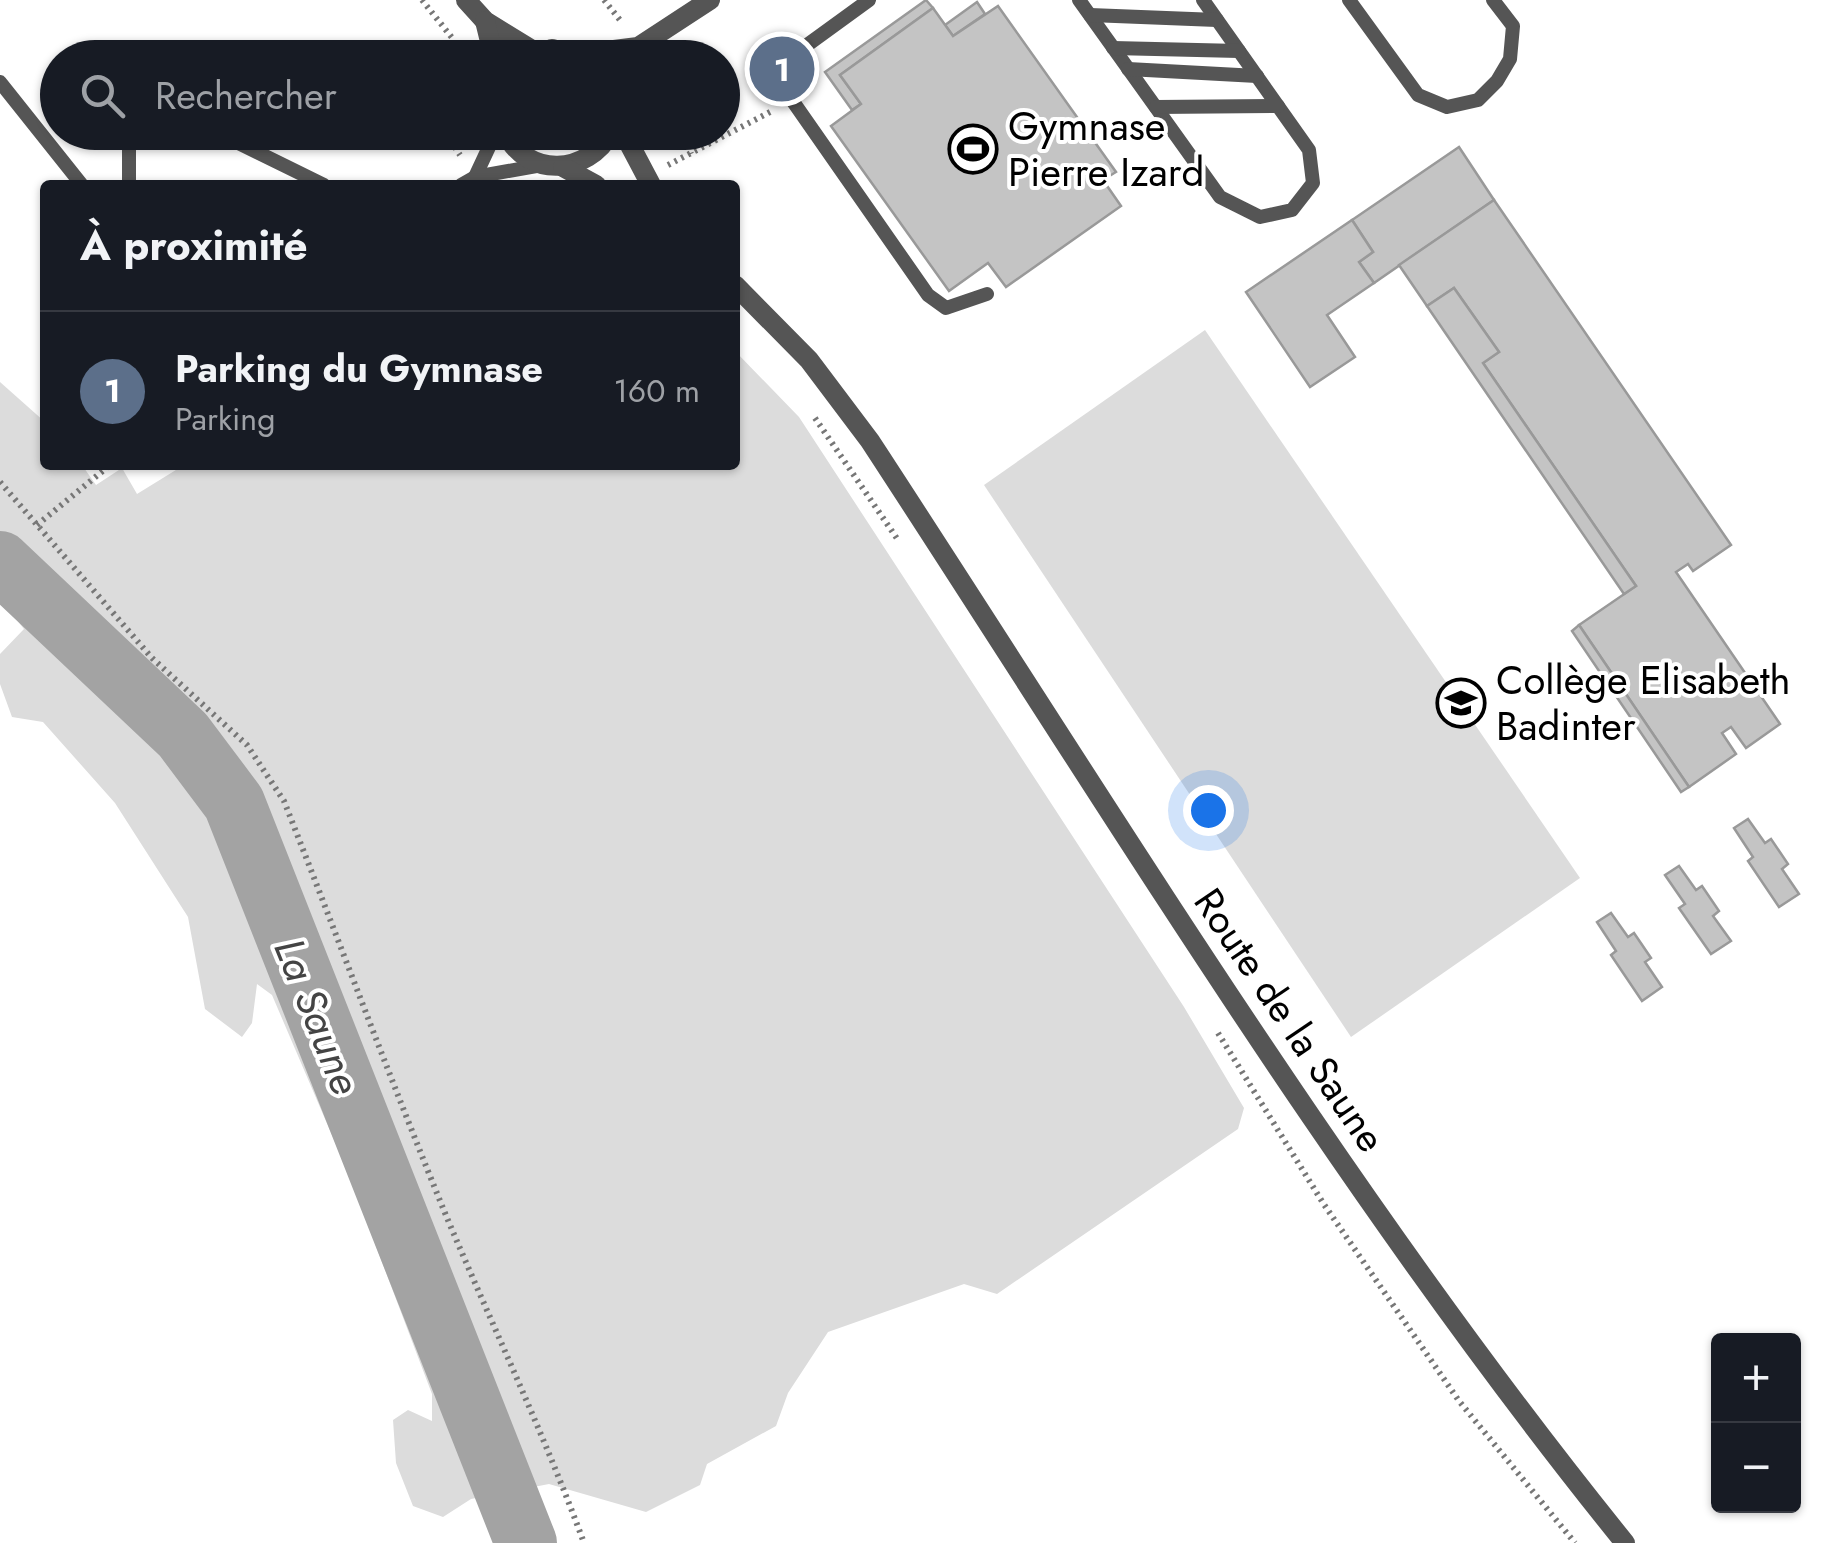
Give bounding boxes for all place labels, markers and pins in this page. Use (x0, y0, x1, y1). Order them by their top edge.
pin: 1 (750, 32, 814, 106)
place label: Gymnase Pierre Izard (1008, 97, 1204, 201)
sports icon: Gymnase Pierre Izard (947, 123, 999, 175)
place label: Collège Elisabeth Badinter (1496, 651, 1791, 755)
school or university icon: Collège Elisabeth Badinter (1435, 677, 1487, 729)

